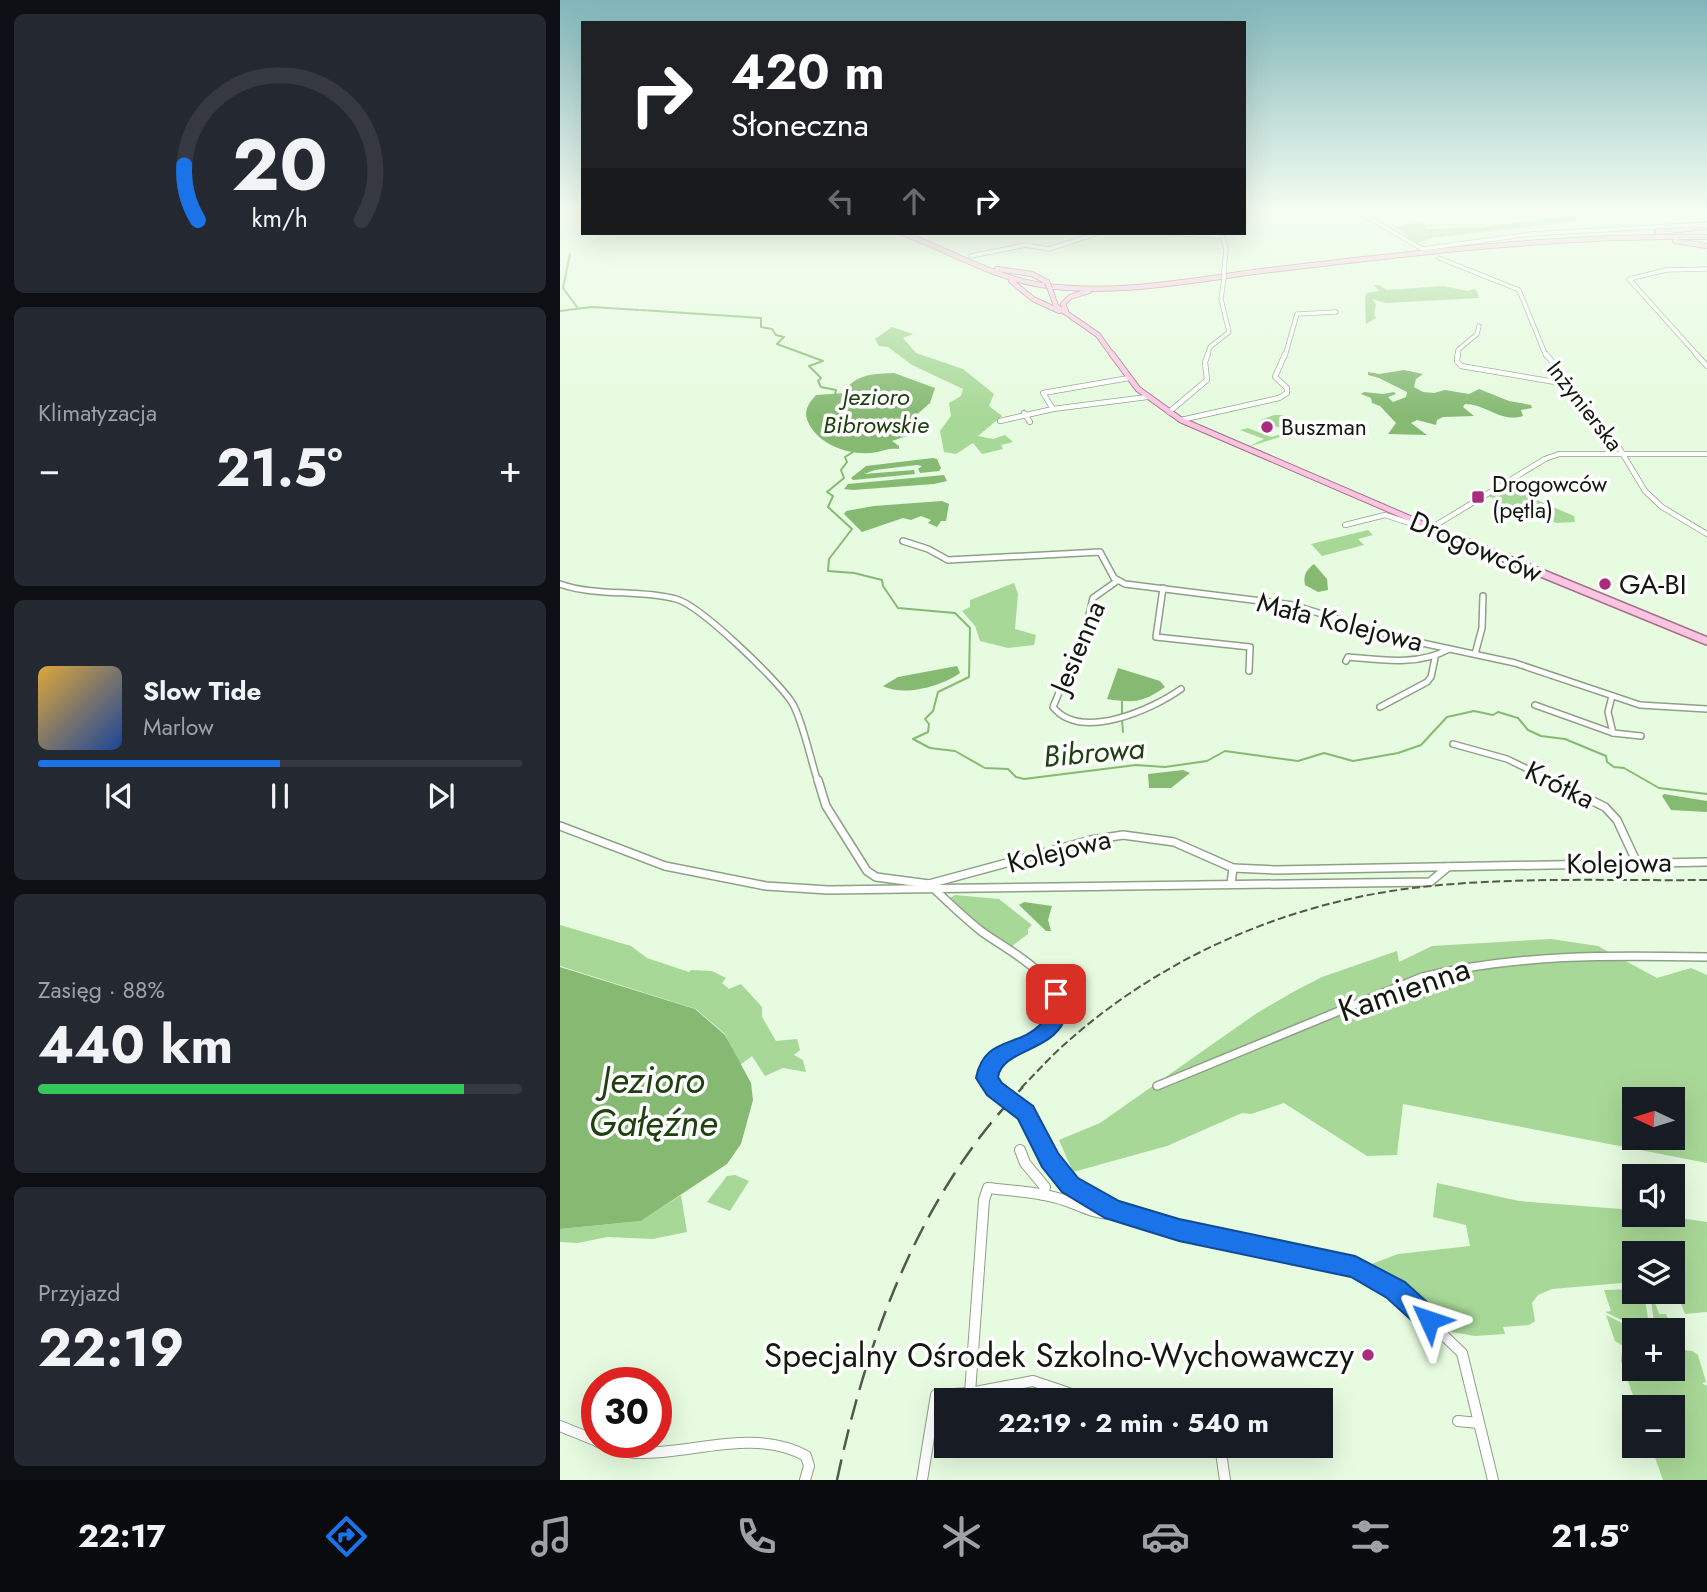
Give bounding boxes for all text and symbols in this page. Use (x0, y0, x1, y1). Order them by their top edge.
text: 420 m (731, 37, 885, 107)
icon: right (616, 49, 707, 140)
text: Słoneczna (731, 102, 869, 148)
text: 20 (232, 112, 328, 217)
icon: left (822, 182, 860, 220)
icon: ahead (895, 182, 933, 220)
icon: right (968, 182, 1006, 220)
text: km/h (252, 199, 308, 235)
street label: Inżynierska (1539, 354, 1631, 458)
water label: Jezioro Bibrowskie (823, 379, 929, 442)
text: Klimatyzacja (38, 396, 157, 430)
place label: Buszman (1281, 410, 1367, 444)
marker: Buszman (1259, 419, 1275, 435)
text: 21.5° (216, 430, 343, 506)
text: − (38, 441, 60, 496)
text: + (499, 441, 522, 496)
place label: Drogowców (pętla) (1492, 467, 1608, 527)
marker: Drogowców (pętla) (1470, 489, 1486, 505)
street label: Drogowców (1403, 501, 1549, 593)
place label: GA-BI (1619, 564, 1687, 605)
marker: GA-BI (1597, 576, 1613, 592)
street label: Mała Kolejowa (1253, 582, 1427, 662)
street label: Jesienna (1039, 594, 1116, 703)
text: Slow Tide (143, 672, 262, 710)
text: Marlow (143, 710, 214, 744)
water label: Bibrowa (1041, 726, 1147, 778)
street label: Krótka (1518, 751, 1602, 819)
icon: previous (100, 777, 138, 815)
icon: pause (261, 777, 299, 815)
icon: next (422, 777, 460, 815)
street label: Kolejowa (1003, 818, 1115, 884)
street label: Kolejowa (1566, 842, 1672, 884)
street label: Kamienna (1332, 945, 1476, 1033)
pin (1026, 964, 1086, 1024)
text: Zasięg · 88% (38, 973, 165, 1007)
icon: arrive (1037, 975, 1075, 1013)
text: 440 km (38, 1007, 233, 1083)
water label: Jezioro Gałęźne (589, 1053, 718, 1150)
north arrow (1622, 1087, 1685, 1150)
map controls (1622, 1087, 1685, 1458)
button: sound (1622, 1164, 1685, 1227)
button: layers (1622, 1241, 1685, 1304)
text: Przyjazd (38, 1276, 120, 1310)
position arrow (1392, 1283, 1466, 1357)
text: 22:19 (38, 1310, 184, 1386)
button: + (1622, 1318, 1685, 1381)
place label: Specjalny Ośrodek Szkolno-Wychowawczy (764, 1332, 1354, 1379)
marker: Specjalny Ośrodek Szkolno-Wychowawczy (1360, 1347, 1376, 1363)
speed limit sign: 30 (581, 1367, 672, 1458)
button: − (1622, 1395, 1685, 1458)
text: 22:19 · 2 min · 540 m (998, 1404, 1269, 1442)
icon: directions (322, 1512, 371, 1561)
icon: music (527, 1512, 576, 1561)
icon: phone (732, 1512, 781, 1561)
icon: climate (937, 1512, 986, 1561)
icon: car (1141, 1512, 1190, 1561)
icon: filters (1346, 1512, 1395, 1561)
text: 22:17 (78, 1513, 166, 1559)
text: 21.5° (1551, 1513, 1629, 1559)

